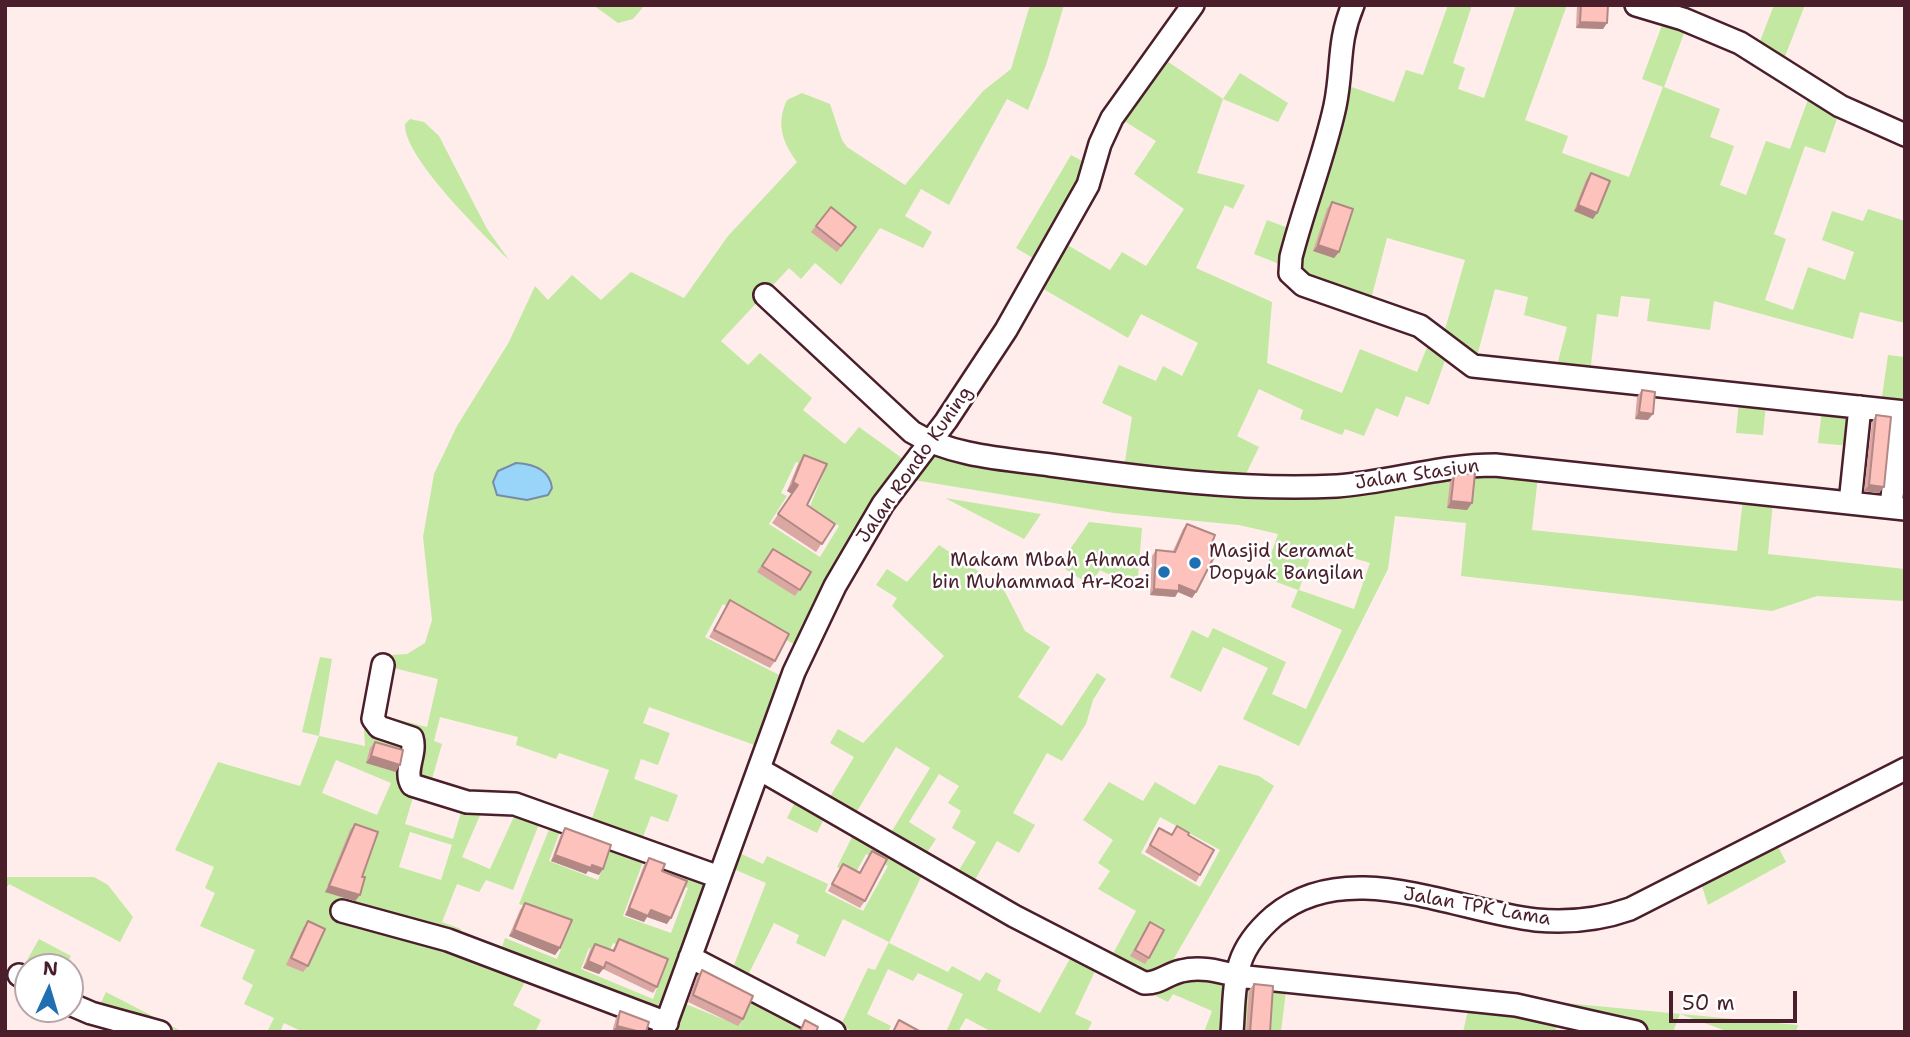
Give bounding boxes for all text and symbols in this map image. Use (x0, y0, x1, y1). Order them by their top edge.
street label: Jalan Rondo Kuning (852, 382, 978, 548)
street label: Jalan Stasiun (1353, 455, 1481, 495)
place label: Masjid Keramat Dopyak Bangilan (1209, 541, 1364, 585)
place label: Makam Mbah Ahmad bin Muhammad Ar-Rozi (932, 550, 1150, 594)
marker: Masjid Keramat Dopyak Bangilan (1187, 555, 1203, 571)
marker: Makam Mbah Ahmad bin Muhammad Ar-Rozi (1156, 564, 1172, 580)
street label: Jalan TPK Lama (1401, 883, 1553, 931)
north arrow (14, 953, 84, 1023)
text: N (42, 956, 59, 982)
scale bar (1672, 978, 1800, 1022)
text: 50 m (1682, 989, 1735, 1017)

